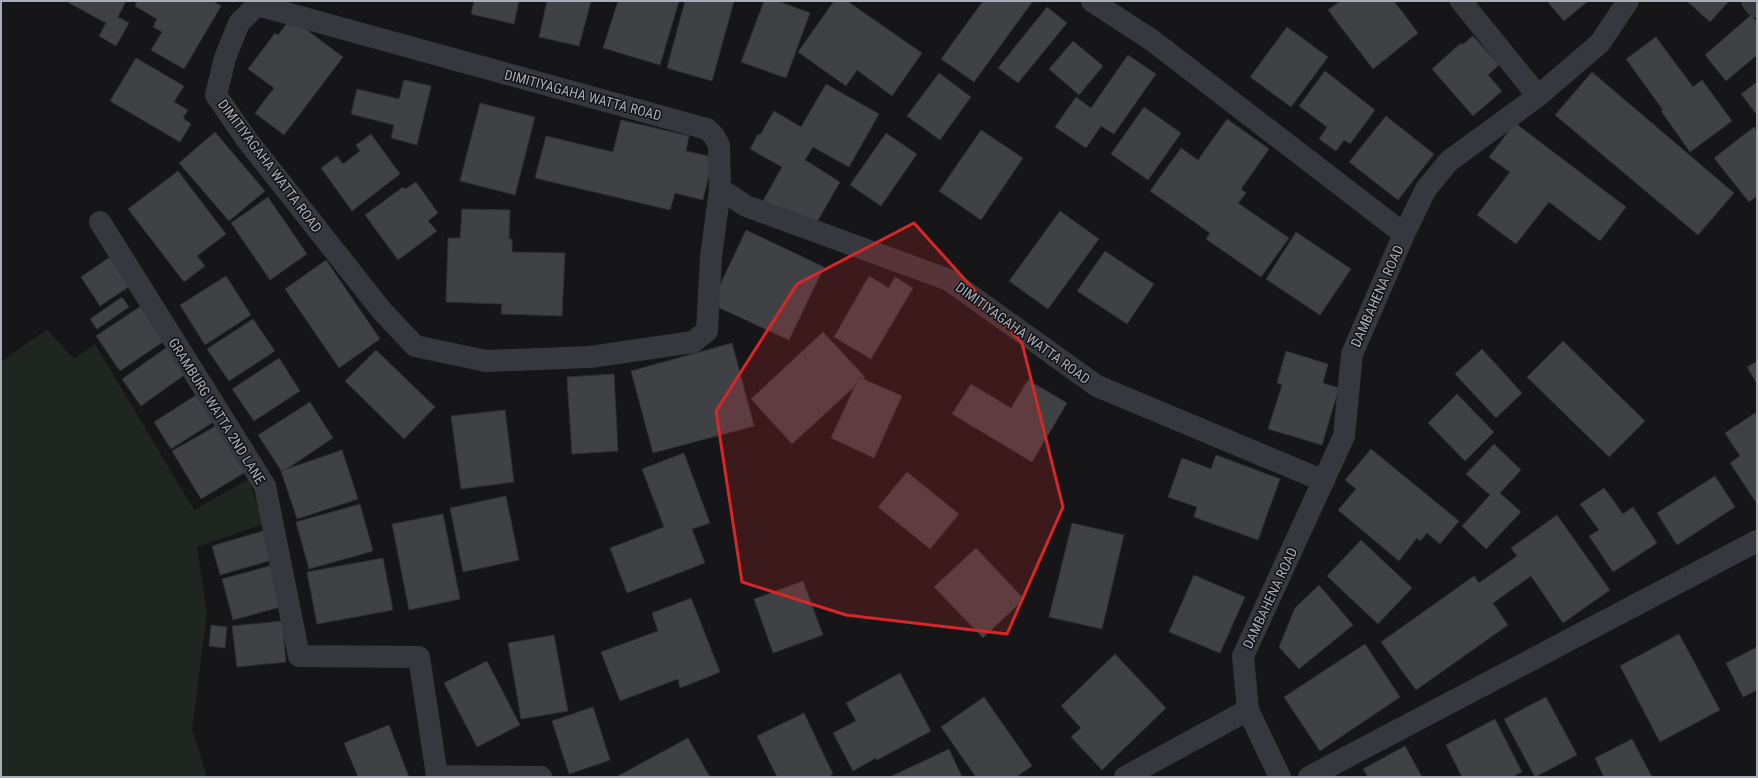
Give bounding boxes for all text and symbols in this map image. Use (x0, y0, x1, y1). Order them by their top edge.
street label: DIMITIYAGAHA WATTA ROAD (503, 66, 663, 124)
street label: DIMITIYAGAHA WATTA ROAD (215, 97, 325, 235)
street label: DAMBAHENA ROAD (1347, 243, 1407, 349)
street label: DIMITIYAGAHA WATTA ROAD (953, 279, 1093, 387)
street label: GRAMBURG WATTA 2ND LANE (165, 335, 269, 487)
street label: DAMBAHENA ROAD (1240, 545, 1300, 651)

